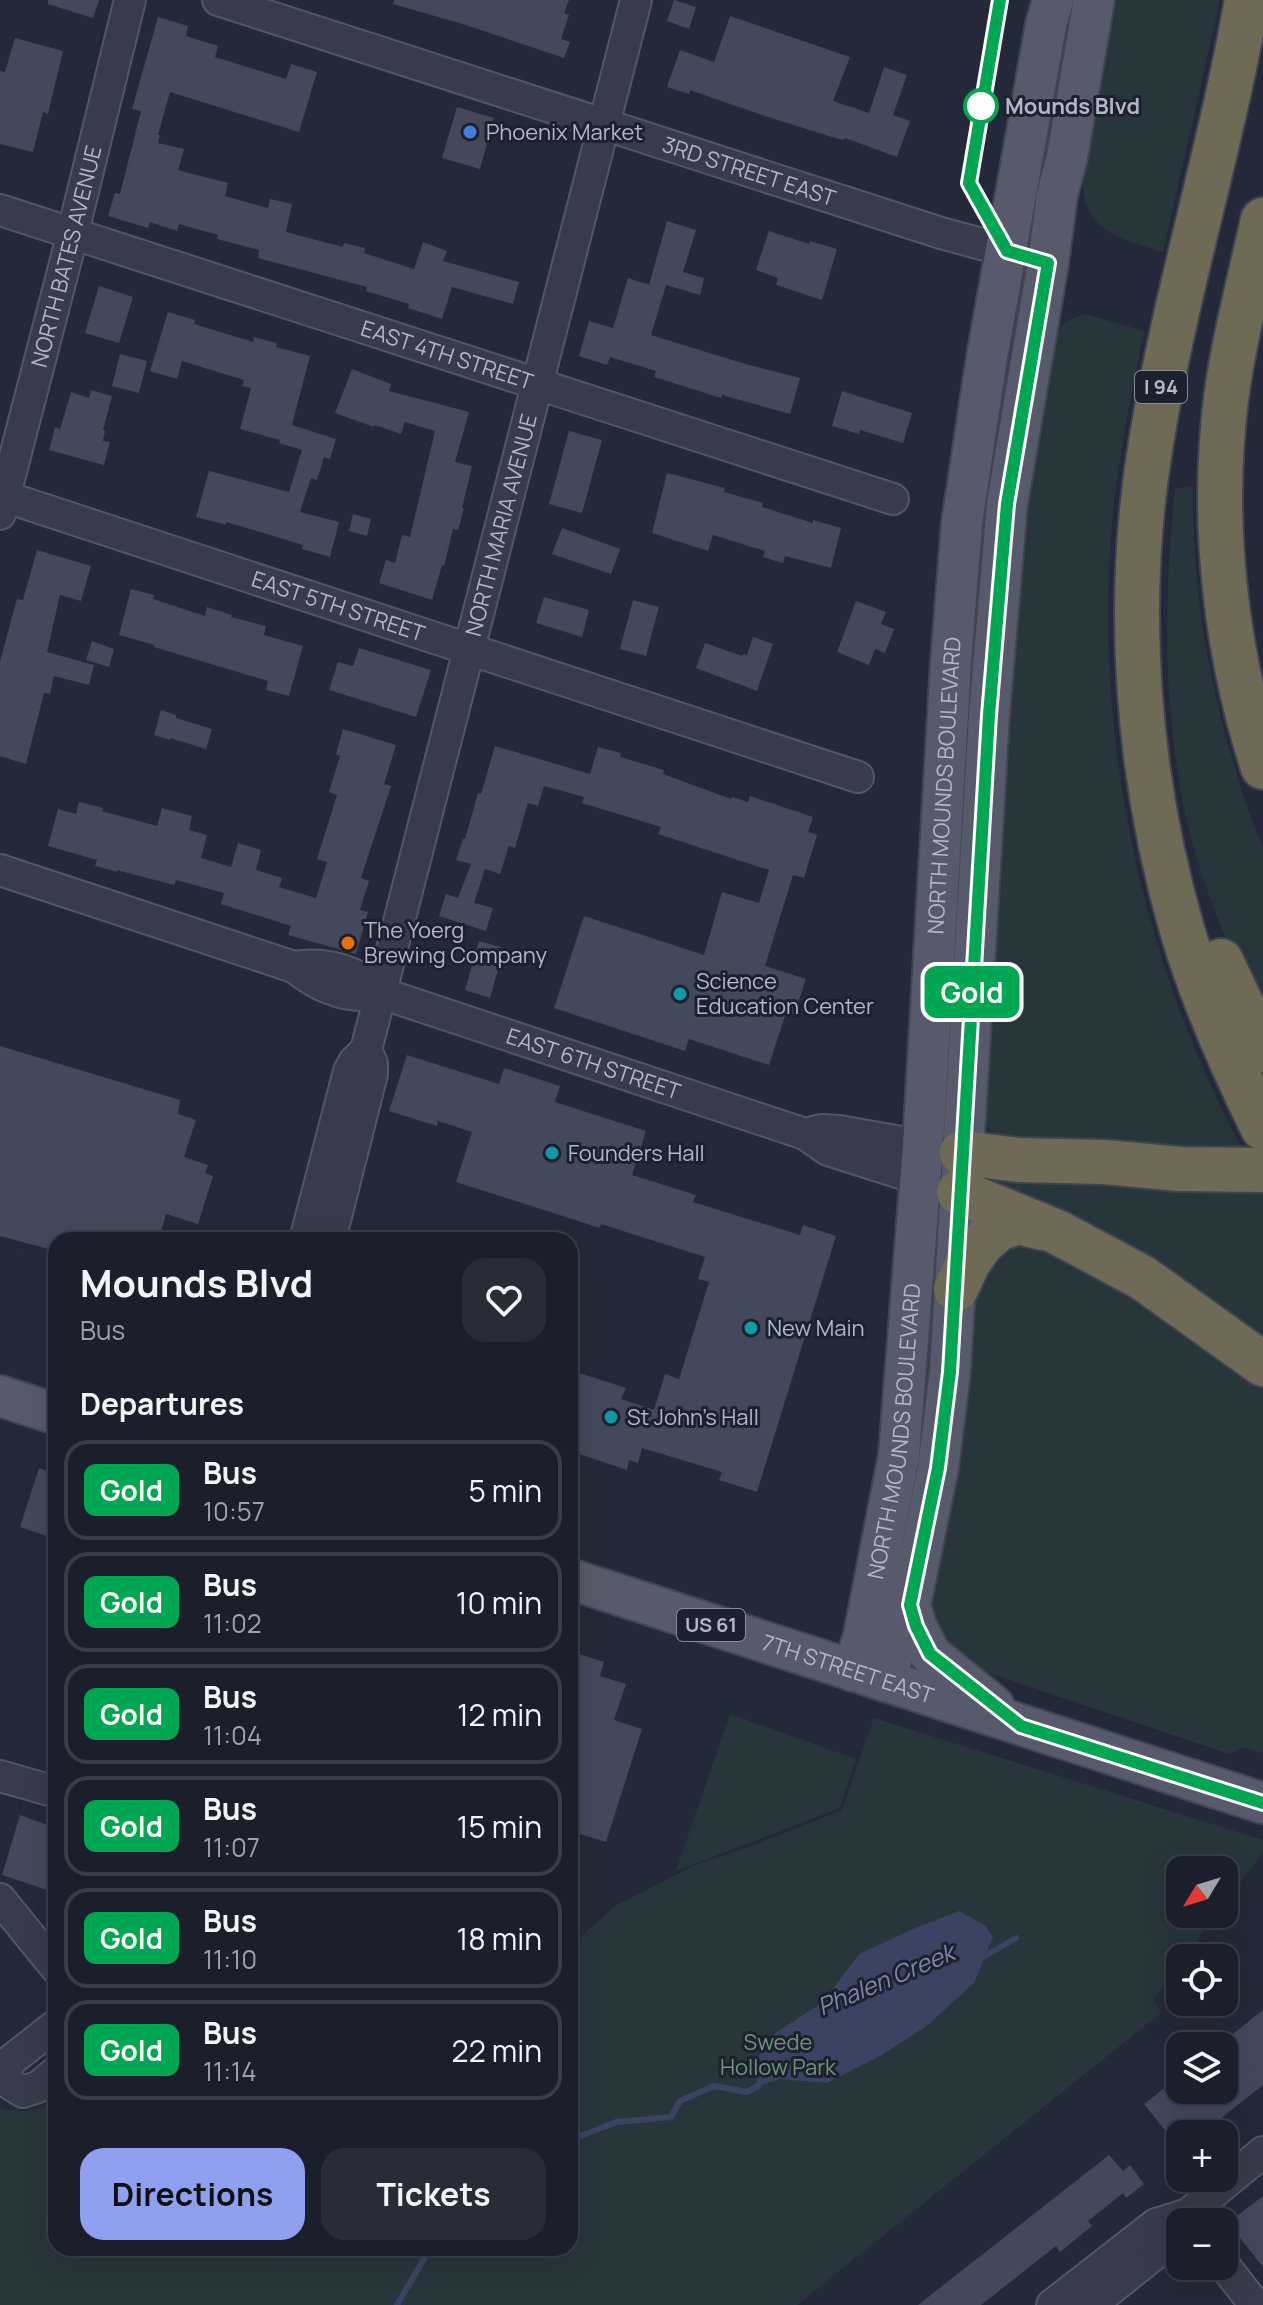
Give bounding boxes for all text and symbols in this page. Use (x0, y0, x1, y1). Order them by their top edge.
marker: Mounds Blvd (964, 89, 998, 123)
place label: Mounds Blvd (1005, 91, 1140, 121)
place label: Phoenix Market (486, 117, 643, 147)
marker: Phoenix Market (461, 123, 479, 141)
street label: 3RD STREET EAST (659, 129, 840, 213)
street label: NORTH BATES AVENUE (24, 142, 109, 371)
street label: EAST 4TH STREET (357, 313, 537, 397)
road number: I 94 (1135, 371, 1187, 403)
street label: NORTH MARIA AVENUE (458, 411, 544, 639)
street label: EAST 5TH STREET (248, 564, 429, 649)
street label: NORTH MOUNDS BOULEVARD (920, 636, 968, 935)
place label: The Yoerg Brewing Company (364, 915, 547, 970)
marker: The Yoerg Brewing Company (339, 934, 357, 952)
place label: Science Education Center (696, 966, 874, 1021)
line badge: Gold (916, 966, 1028, 1018)
text: Gold (941, 973, 1003, 1011)
marker: Science Education Center (671, 985, 689, 1003)
street label: EAST 6TH STREET (503, 1021, 684, 1107)
place label: Founders Hall (568, 1138, 705, 1168)
marker: Founders Hall (543, 1144, 561, 1162)
text: Mounds Blvd (80, 1256, 313, 1308)
button: heart (462, 1258, 546, 1342)
street label: NORTH MOUNDS BOULEVARD (860, 1282, 927, 1582)
text: Bus (80, 1312, 125, 1348)
place label: New Main (767, 1313, 865, 1343)
marker: New Main (742, 1319, 760, 1337)
text: Departures (80, 1383, 244, 1424)
place label: St John's Hall (627, 1402, 759, 1432)
marker: St John's Hall (602, 1408, 620, 1426)
text: Bus (203, 1452, 257, 1493)
text: 5 min (468, 1470, 542, 1511)
text: Gold (100, 1471, 163, 1509)
text: 10:57 (203, 1493, 265, 1529)
text: Bus (203, 1564, 257, 1605)
text: 10 min (456, 1582, 542, 1623)
text: Gold (100, 1583, 163, 1621)
text: 11:02 (203, 1605, 262, 1641)
road number: US 61 (677, 1609, 745, 1641)
street label: 7TH STREET EAST (758, 1627, 938, 1711)
text: Bus (203, 1676, 257, 1717)
text: 12 min (457, 1694, 542, 1735)
text: Gold (100, 1695, 163, 1733)
text: 11:04 (203, 1717, 262, 1753)
text: Bus (203, 1788, 257, 1829)
text: 15 min (457, 1806, 542, 1847)
text: Gold (100, 1807, 163, 1845)
text: 11:07 (203, 1829, 260, 1865)
north arrow (1166, 1856, 1238, 1928)
map controls (1166, 1856, 1238, 2280)
text: Bus (203, 1900, 257, 1941)
text: 18 min (457, 1918, 542, 1959)
text: Gold (100, 1919, 163, 1957)
water label: Phalen Creek (812, 1934, 962, 2022)
text: 11:10 (203, 1941, 257, 1977)
button: locate (1166, 1944, 1238, 2016)
text: Bus (203, 2012, 257, 2053)
park label: Swede Hollow Park (720, 2027, 837, 2082)
text: 22 min (452, 2030, 542, 2071)
text: Gold (100, 2031, 163, 2069)
button: layers (1166, 2032, 1238, 2104)
text: 11:14 (203, 2053, 256, 2089)
button: + (1166, 2120, 1238, 2192)
button: Directions (80, 2148, 305, 2240)
button: Tickets (321, 2148, 546, 2240)
button: − (1166, 2208, 1238, 2280)

